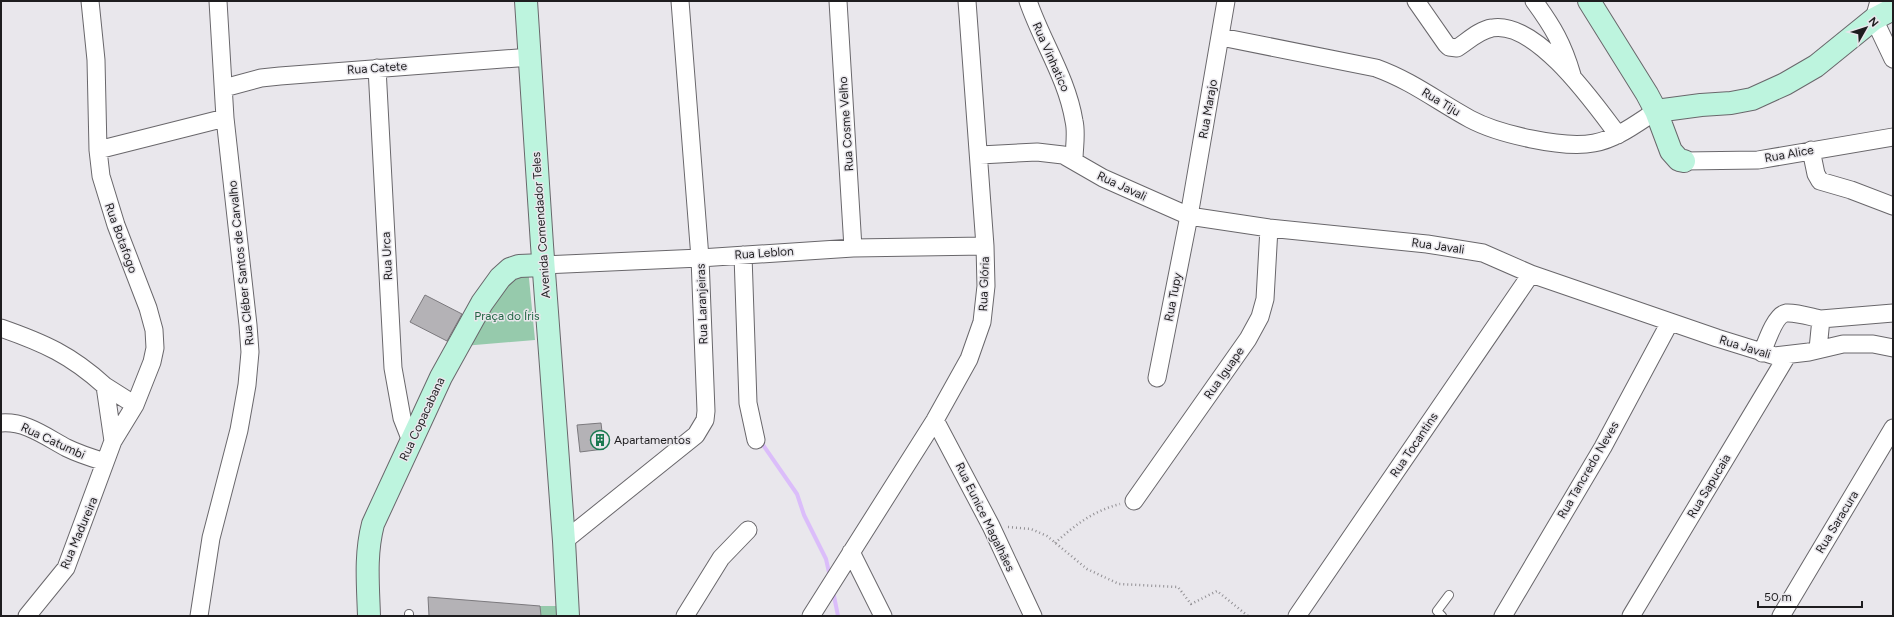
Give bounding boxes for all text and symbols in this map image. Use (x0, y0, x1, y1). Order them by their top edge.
north arrow (1846, 8, 1886, 48)
text: N (1866, 15, 1881, 29)
street label: Rua Vinhatico (1029, 20, 1073, 94)
street label: Rua Catete (346, 59, 408, 77)
street label: Rua Cosme Velho (836, 76, 856, 172)
street label: Rua Marajo (1196, 78, 1220, 140)
street label: Rua Tiju (1419, 85, 1463, 119)
street label: Rua Alice (1763, 143, 1815, 165)
street label: Avenida Comendador Teles (529, 151, 553, 299)
street label: Rua Javali (1095, 168, 1149, 204)
street label: Rua Cléber Santos de Carvalho (225, 180, 257, 346)
street label: Rua Botafogo (102, 201, 140, 275)
street label: Rua Urca (379, 231, 395, 281)
street label: Rua Javali (1411, 235, 1465, 257)
street label: Rua Leblon (734, 244, 794, 262)
street label: Rua Glória (976, 256, 992, 312)
street label: Rua Laranjeiras (694, 263, 710, 345)
street label: Rua Tupy (1161, 271, 1185, 323)
park label: Praça do Íris (474, 309, 540, 323)
street label: Rua Javali (1718, 333, 1772, 361)
street label: Rua Iguape (1201, 344, 1247, 402)
street label: Rua Copacabana (396, 375, 448, 463)
street label: Rua Tocantins (1387, 410, 1441, 480)
street label: Rua Tancredo Neves (1554, 419, 1622, 521)
street label: Rua Catumbi (19, 420, 87, 462)
building icon: Apartamentos (589, 429, 611, 451)
place label: Apartamentos (614, 433, 691, 447)
street label: Rua Sapucaia (1684, 451, 1734, 521)
street label: Rua Eunice Magalhães (952, 460, 1018, 574)
street label: Rua Saracura (1813, 488, 1861, 556)
street label: Rua Madureira (58, 495, 100, 571)
scale bar (1758, 583, 1862, 609)
text: 50 m (1764, 590, 1792, 604)

